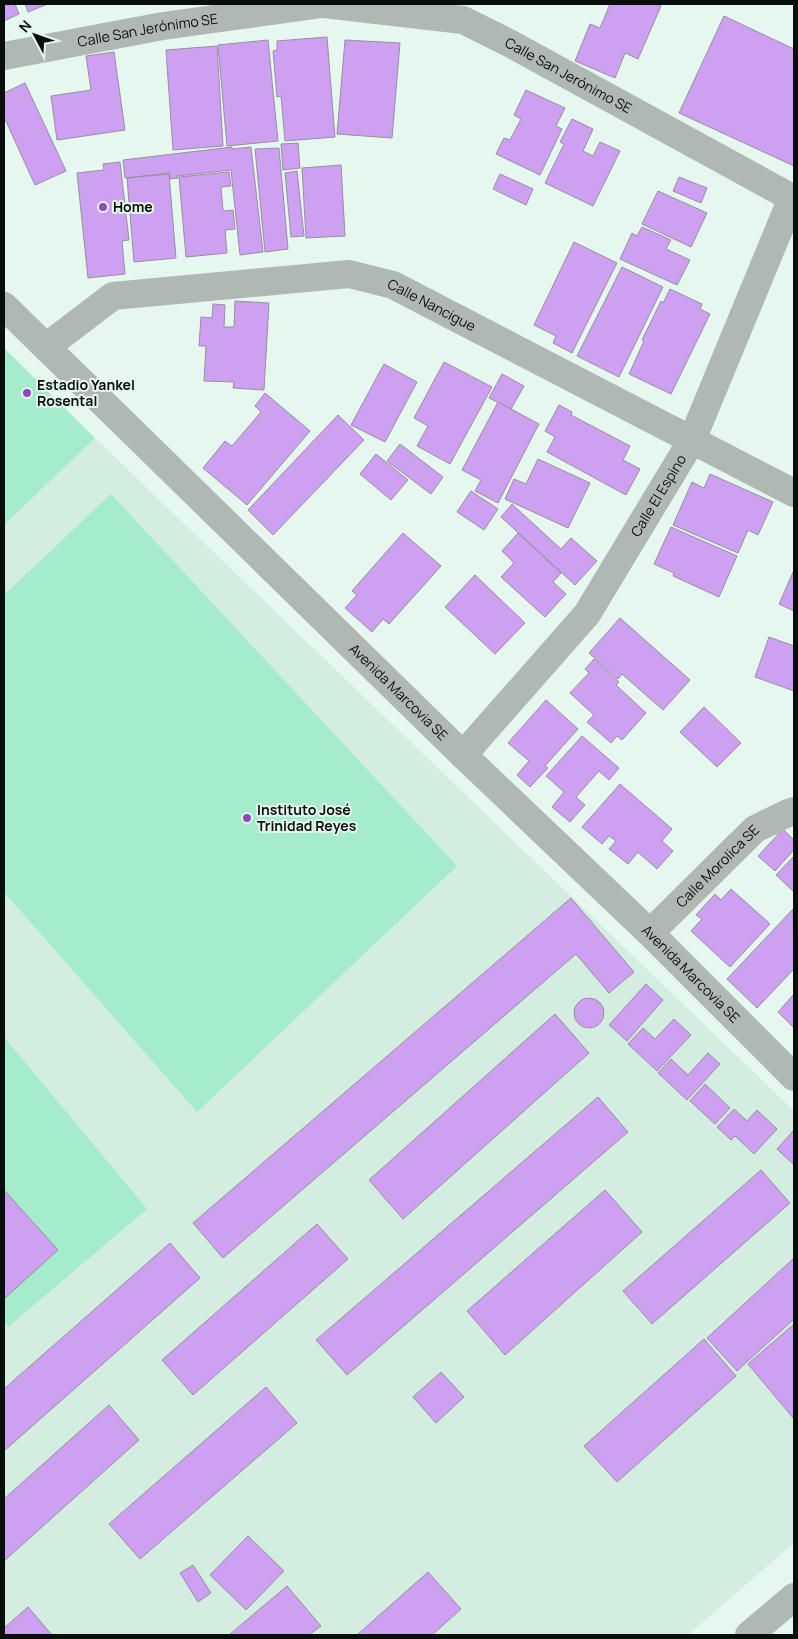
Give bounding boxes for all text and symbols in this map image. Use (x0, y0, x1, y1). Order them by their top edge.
street label: Calle San Jerónimo SE (76, 9, 219, 51)
north arrow (10, 10, 60, 60)
text: N (14, 16, 35, 36)
street label: Calle San Jerónimo SE (502, 33, 635, 117)
place label: Home (113, 197, 153, 216)
marker: Home (97, 201, 109, 213)
street label: Calle Nancigue (384, 274, 479, 335)
place label: Estadio Yankel Rosental (37, 375, 135, 410)
marker: Estadio Yankel Rosental (21, 387, 33, 399)
street label: Calle El Espino (626, 451, 690, 540)
street label: Avenida Marcovia SE (345, 639, 453, 744)
place label: Instituto José Trinidad Reyes (257, 800, 357, 835)
marker: Instituto José Trinidad Reyes (241, 812, 253, 824)
street label: Calle Morolica SE (671, 820, 763, 911)
street label: Avenida Marcovia SE (638, 920, 744, 1027)

